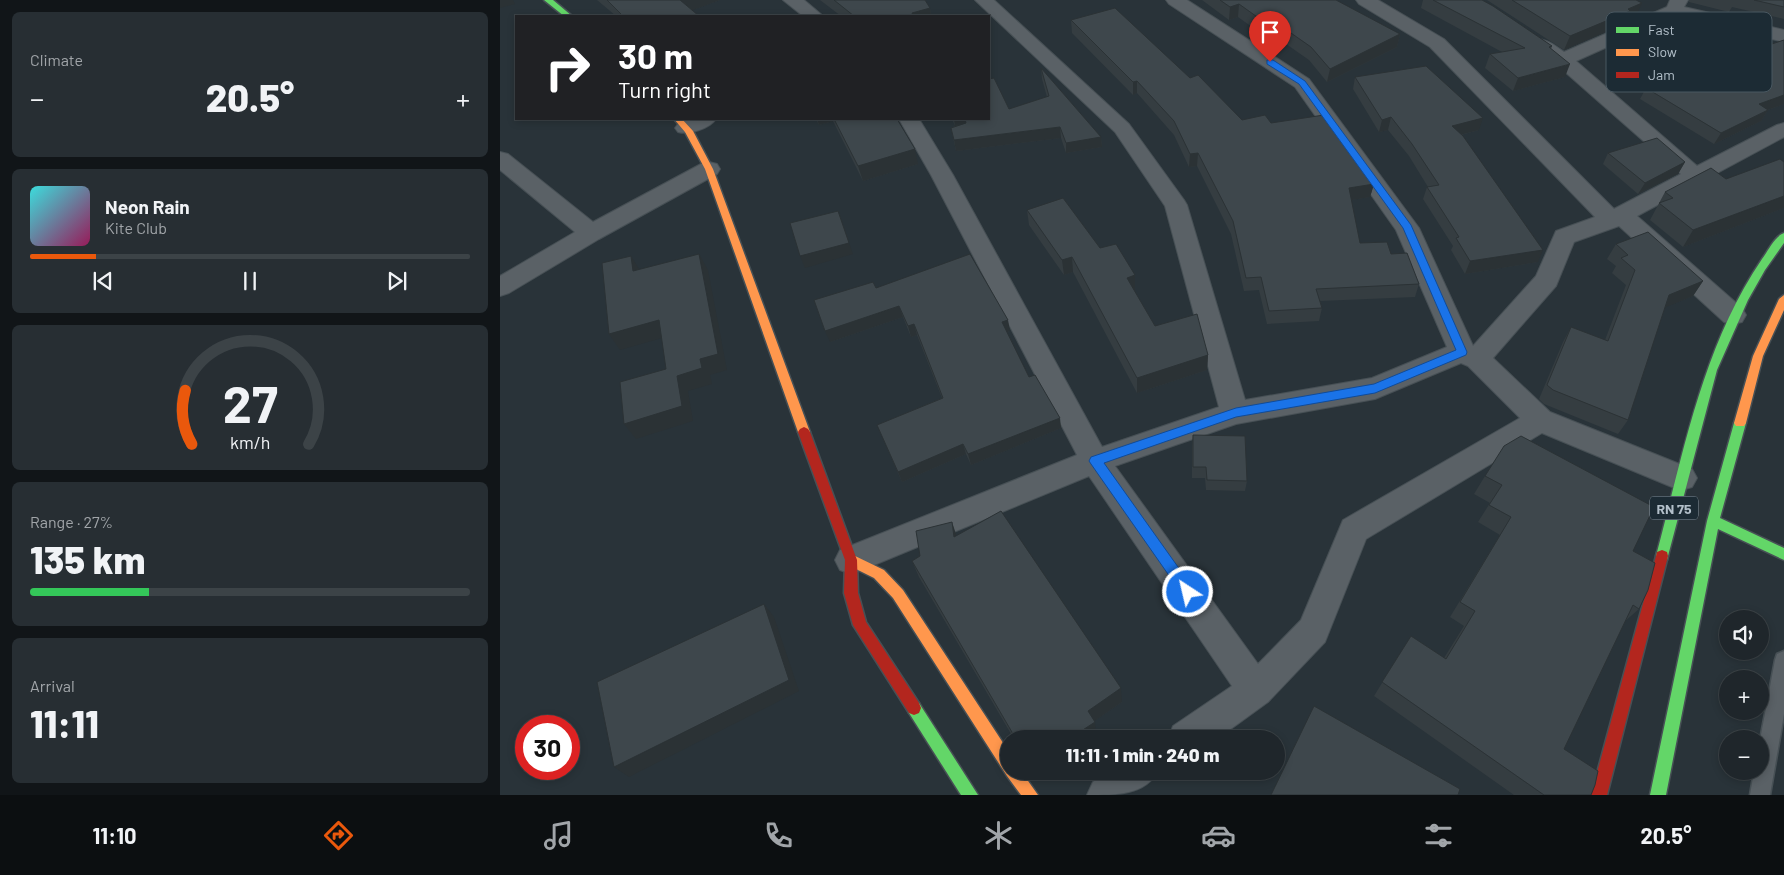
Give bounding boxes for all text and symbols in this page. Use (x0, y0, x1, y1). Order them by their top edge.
pin (1249, 11, 1291, 62)
legend (1606, 12, 1772, 92)
icon: arrive (1256, 18, 1284, 46)
text: Fast (1648, 21, 1674, 38)
text: 30 m (618, 34, 693, 76)
icon: right (535, 35, 600, 100)
text: Slow (1648, 43, 1677, 60)
text: Climate (30, 50, 83, 69)
text: Jam (1648, 66, 1675, 83)
text: 20.5° (206, 74, 294, 120)
text: Turn right (618, 76, 711, 102)
text: − (30, 81, 44, 115)
text: + (456, 81, 470, 115)
text: Neon Rain (105, 195, 190, 218)
text: Kite Club (105, 218, 167, 237)
icon: previous (89, 267, 117, 295)
icon: pause (236, 267, 264, 295)
icon: next (383, 267, 411, 295)
text: 27 (223, 371, 278, 433)
text: km/h (230, 431, 270, 453)
road number: RN 75 (1650, 496, 1698, 520)
text: Range · 27% (30, 512, 113, 531)
text: 135 km (30, 536, 145, 582)
position arrow (1161, 565, 1213, 617)
map controls (1719, 610, 1769, 780)
button: sound (1719, 610, 1769, 660)
button: + (1719, 670, 1769, 720)
text: Arrival (30, 676, 75, 695)
text: 11:11 (30, 700, 99, 746)
speed limit sign: 30 (515, 715, 580, 780)
button: − (1719, 730, 1769, 780)
text: 11:11 · 1 min · 240 m (1066, 743, 1219, 766)
icon: directions (321, 818, 356, 853)
icon: music (541, 818, 576, 853)
icon: phone (761, 818, 796, 853)
icon: climate (981, 818, 1016, 853)
icon: car (1201, 818, 1236, 853)
icon: filters (1421, 818, 1456, 853)
text: 11:10 (92, 822, 137, 848)
text: 20.5° (1641, 822, 1691, 848)

